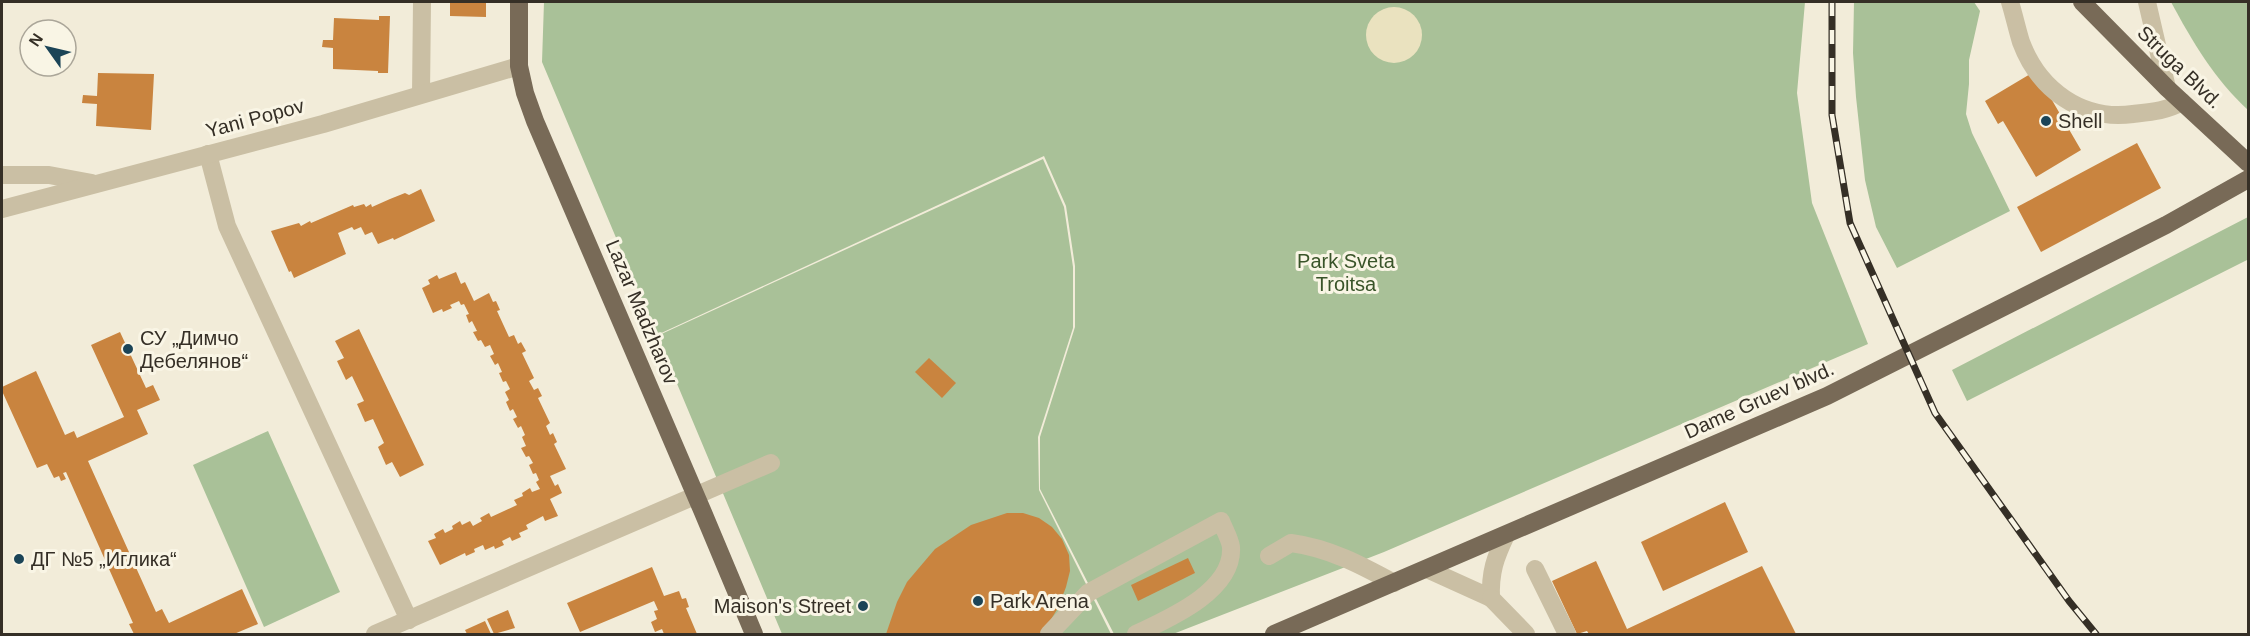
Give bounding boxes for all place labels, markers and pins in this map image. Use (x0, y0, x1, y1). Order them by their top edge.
place label: Shell (2058, 110, 2102, 132)
marker: Shell (2039, 114, 2053, 128)
place label: СУ „Димчо Дебелянов“ (140, 327, 248, 372)
marker: СУ „Димчо Дебелянов“ (121, 342, 135, 356)
place label: ДГ №5 „Иглика“ (31, 548, 177, 570)
marker: ДГ №5 „Иглика“ (12, 552, 26, 566)
place label: Park Arena (990, 590, 1090, 612)
marker: Park Arena (971, 594, 985, 608)
place label: Maison's Street (714, 595, 851, 617)
marker: Maison's Street (856, 599, 870, 613)

